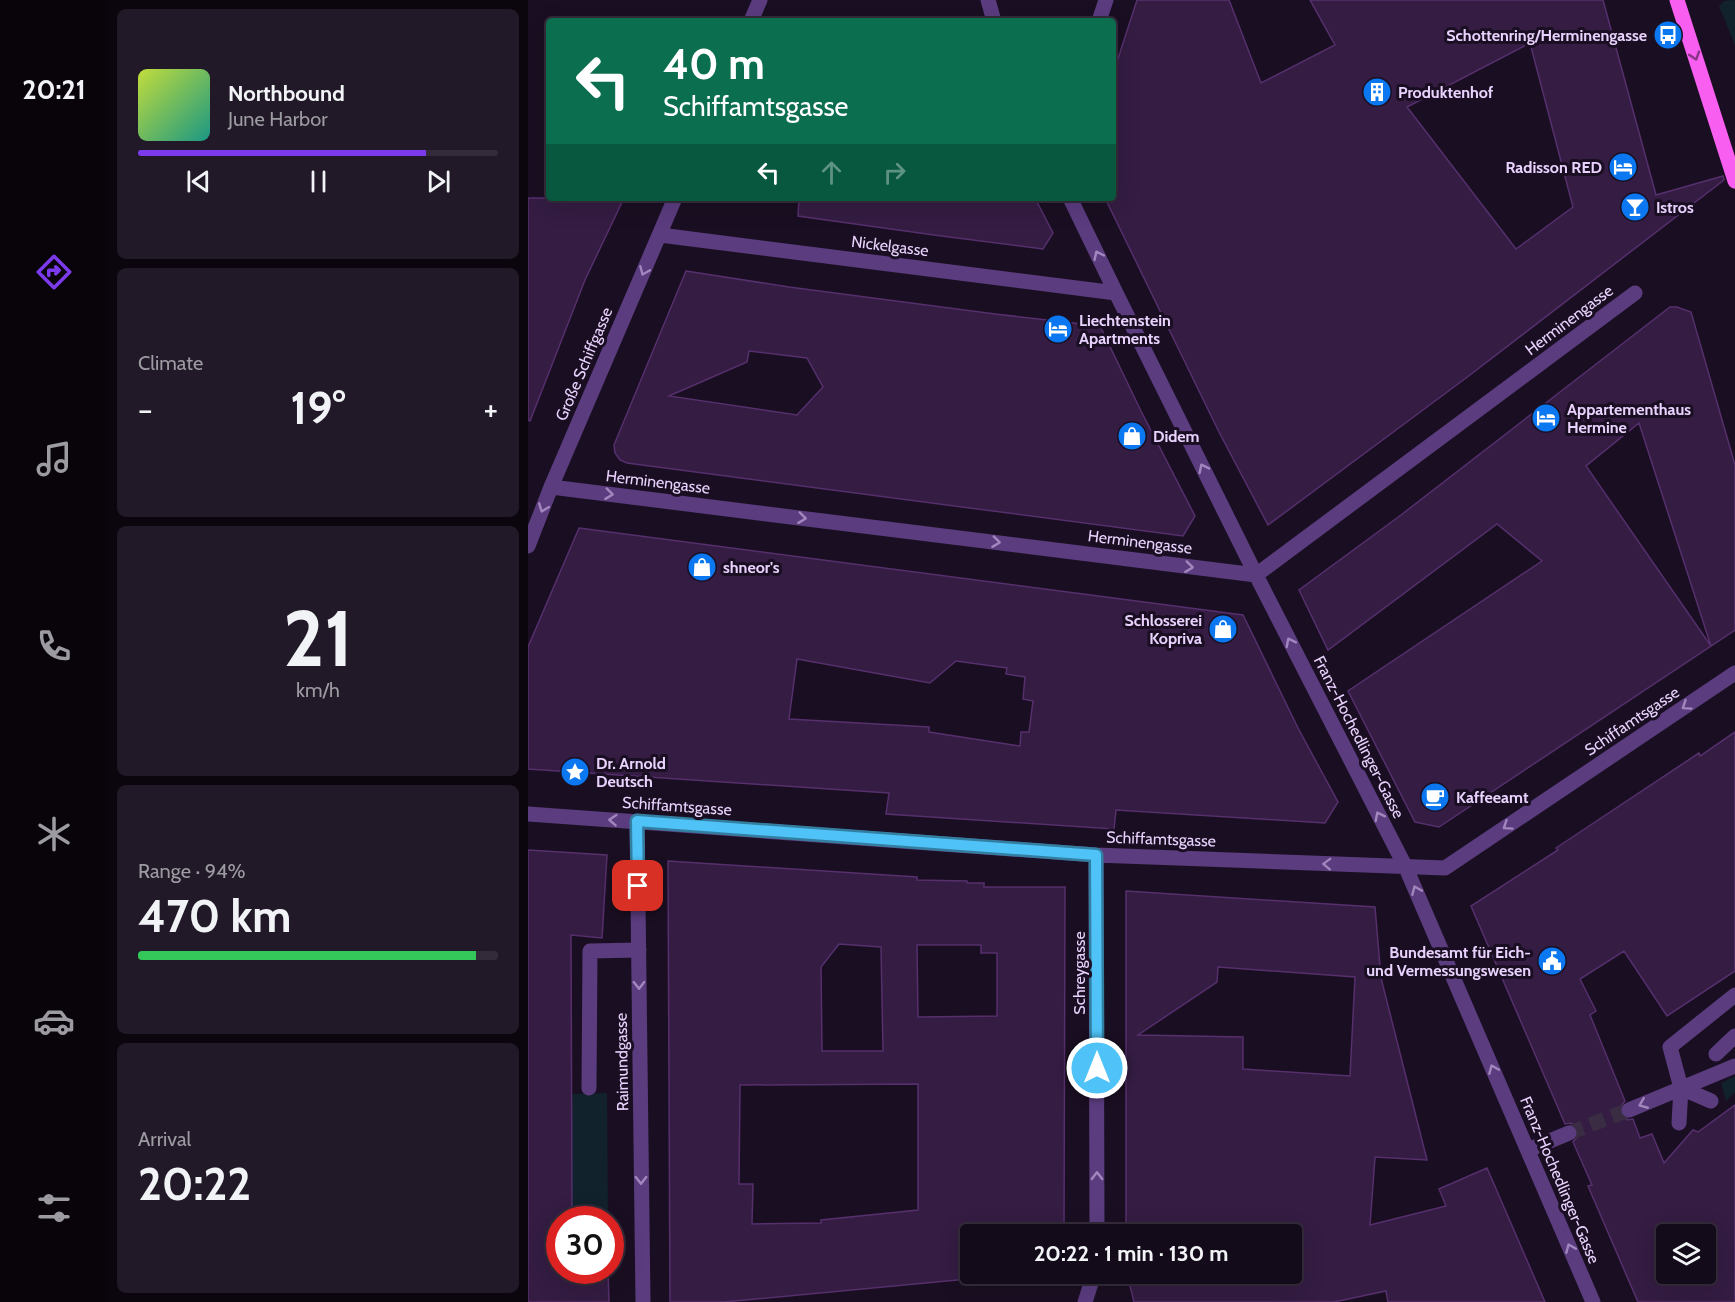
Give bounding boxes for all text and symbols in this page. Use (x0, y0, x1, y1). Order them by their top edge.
bus stop icon: Schottenring/Herminengasse (1652, 19, 1684, 51)
place label: Schottenring/Herminengasse (1446, 26, 1647, 45)
text: 40 m (663, 38, 765, 90)
icon: left (564, 42, 642, 120)
one-way arrow (1688, 50, 1700, 61)
text: 20:21 (22, 73, 86, 106)
building icon: Produktenhof (1361, 76, 1393, 108)
text: Northbound (228, 80, 345, 107)
place label: Produktenhof (1398, 83, 1494, 102)
text: Schiffamtsgasse (663, 90, 848, 123)
text: June Harbor (228, 107, 328, 131)
hotel icon: Radisson RED (1607, 151, 1639, 183)
icon: left (752, 156, 785, 189)
icon: ahead (815, 156, 848, 189)
icon: right (878, 156, 911, 189)
place label: Radisson RED (1505, 158, 1602, 177)
icon: previous (182, 165, 215, 198)
icon: pause (302, 165, 335, 198)
icon: next (422, 165, 455, 198)
bar icon: Istros (1619, 191, 1651, 223)
place label: Istros (1656, 198, 1694, 217)
street label: Nickelgasse (850, 232, 930, 260)
icon: directions (33, 251, 75, 293)
one-way arrow (1093, 251, 1105, 262)
one-way arrow (639, 265, 651, 276)
street label: Herminengasse (1521, 281, 1617, 359)
street label: Große Schiffgasse (552, 304, 616, 424)
place label: Liechtenstein Apartments (1079, 311, 1171, 348)
hotel icon: Liechtenstein Apartments (1042, 313, 1074, 345)
text: Climate (138, 351, 203, 375)
text: 19° (291, 381, 345, 435)
text: − (138, 389, 153, 429)
text: + (483, 389, 498, 429)
place label: Appartementhaus Hermine (1567, 400, 1691, 437)
hotel icon: Appartementhaus Hermine (1530, 402, 1562, 434)
shop icon: Didem (1116, 420, 1148, 452)
place label: Didem (1153, 427, 1200, 446)
icon: music (33, 438, 75, 480)
one-way arrow (1198, 463, 1210, 474)
street label: Herminengasse (605, 466, 711, 498)
one-way arrow (604, 487, 614, 499)
one-way arrow (537, 502, 550, 513)
one-way arrow (798, 511, 807, 524)
street label: Herminengasse (1087, 526, 1193, 558)
one-way arrow (991, 536, 1001, 548)
shop icon: shneor's (686, 551, 718, 583)
place label: shneor's (723, 558, 780, 577)
one-way arrow (1185, 560, 1194, 572)
text: 21 (283, 591, 353, 686)
place label: Schlosserei Kopriva (1124, 611, 1202, 648)
shop icon: Schlosserei Kopriva (1207, 613, 1239, 645)
icon: phone (33, 625, 75, 667)
one-way arrow (1286, 637, 1298, 648)
street label: Franz-Hochedlinger-Gasse (1310, 653, 1408, 821)
text: km/h (296, 678, 340, 702)
street label: Schiffamtsgasse (1581, 682, 1683, 760)
one-way arrow (1682, 698, 1693, 709)
place label: Dr. Arnold Deutsch (596, 754, 666, 791)
place icon: Dr. Arnold Deutsch (559, 756, 591, 788)
cafe icon: Kaffeeamt (1419, 781, 1451, 813)
place label: Kaffeeamt (1456, 788, 1529, 807)
street label: Schiffamtsgasse (622, 793, 732, 819)
one-way arrow (1375, 811, 1387, 822)
icon: climate (33, 813, 75, 855)
one-way arrow (609, 813, 618, 826)
one-way arrow (1503, 819, 1514, 830)
street label: Schiffamtsgasse (1106, 828, 1216, 850)
one-way arrow (1322, 858, 1331, 871)
text: Range · 94% (138, 859, 246, 883)
pin (612, 860, 663, 911)
icon: arrive (621, 869, 654, 902)
one-way arrow (1411, 885, 1423, 896)
text: 470 km (138, 889, 291, 943)
street label: Schreygasse (1070, 931, 1089, 1015)
place label: Bundesamt für Eich- und Vermessungswesen (1366, 943, 1531, 980)
public building icon: Bundesamt für Eich- und Vermessungswesen (1536, 945, 1568, 977)
one-way arrow (633, 980, 645, 989)
icon: car (33, 1000, 75, 1042)
street label: Raimundgasse (612, 1013, 632, 1111)
position arrow (1065, 1036, 1129, 1100)
one-way arrow (1488, 1065, 1500, 1076)
street label: Franz-Hochedlinger-Gasse (1516, 1094, 1604, 1266)
one-way arrow (1638, 1097, 1649, 1109)
text: Arrival (138, 1127, 191, 1151)
text: 20:22 (138, 1157, 251, 1211)
one-way arrow (1091, 1172, 1103, 1181)
one-way arrow (635, 1175, 647, 1184)
icon: filters (33, 1187, 75, 1229)
speed limit sign: 30 (546, 1206, 624, 1284)
map controls (1656, 1224, 1716, 1284)
button: layers (1656, 1224, 1716, 1284)
text: 20:22 · 1 min · 130 m (1034, 1240, 1228, 1267)
one-way arrow (1565, 1244, 1577, 1255)

